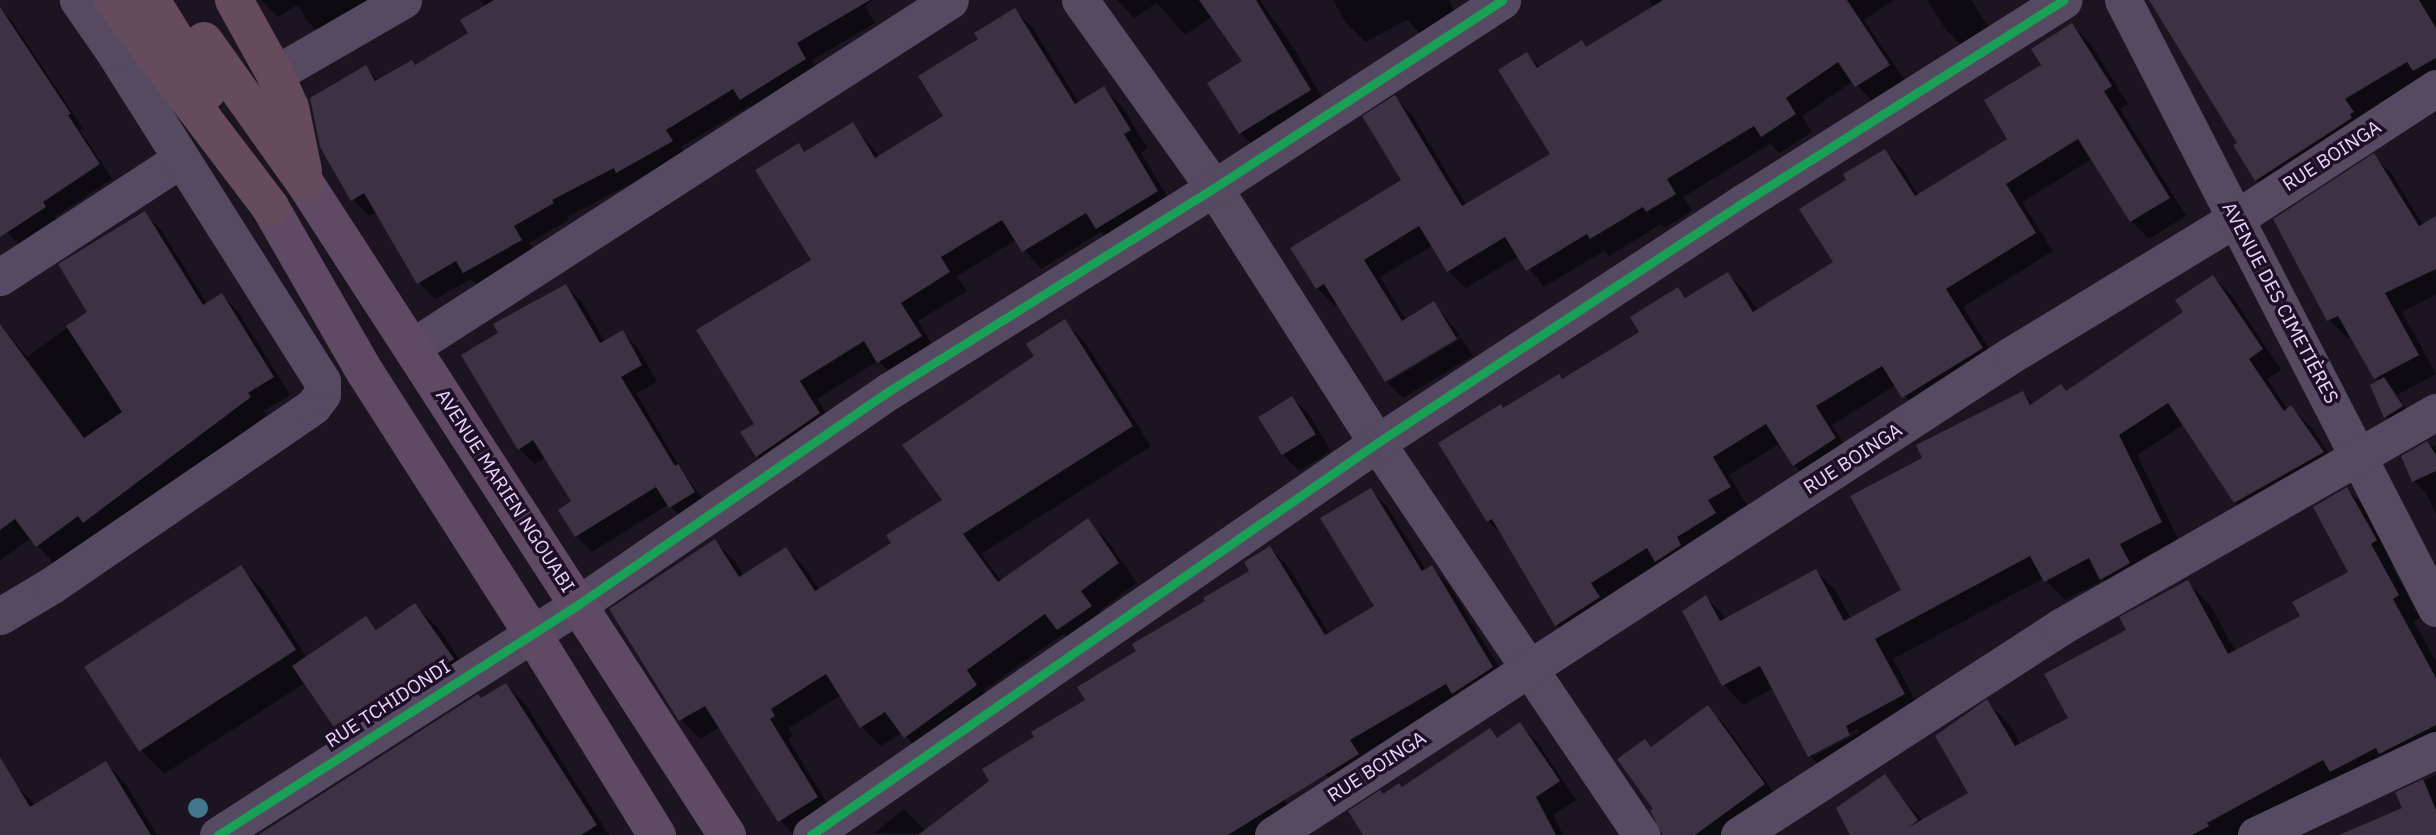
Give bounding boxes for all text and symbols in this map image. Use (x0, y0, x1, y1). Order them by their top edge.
street label: RUE BOINGA (2279, 116, 2385, 196)
street label: AVENUE DES CIMETIÈRES (2217, 198, 2343, 408)
street label: AVENUE MARIEN NGOUABI (431, 385, 579, 597)
street label: RUE BOINGA (1800, 419, 1906, 499)
street label: RUE TCHIDONDI (322, 655, 454, 753)
street label: RUE BOINGA (1324, 727, 1430, 807)

